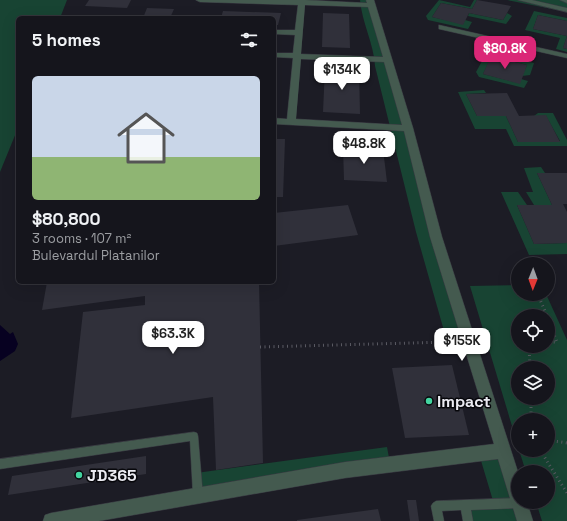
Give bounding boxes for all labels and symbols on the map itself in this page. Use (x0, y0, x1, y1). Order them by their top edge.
pin: $80.8K (472, 36, 538, 70)
pin: $134K (314, 57, 370, 91)
pin: $48.8K (331, 131, 397, 165)
north arrow (511, 257, 555, 301)
pin: $63.3K (140, 321, 206, 355)
pin: $155K (434, 328, 490, 362)
place label: Impact (437, 391, 491, 412)
marker: Impact (424, 396, 434, 406)
place label: JD365 (87, 465, 137, 486)
marker: JD365 (74, 470, 84, 480)

